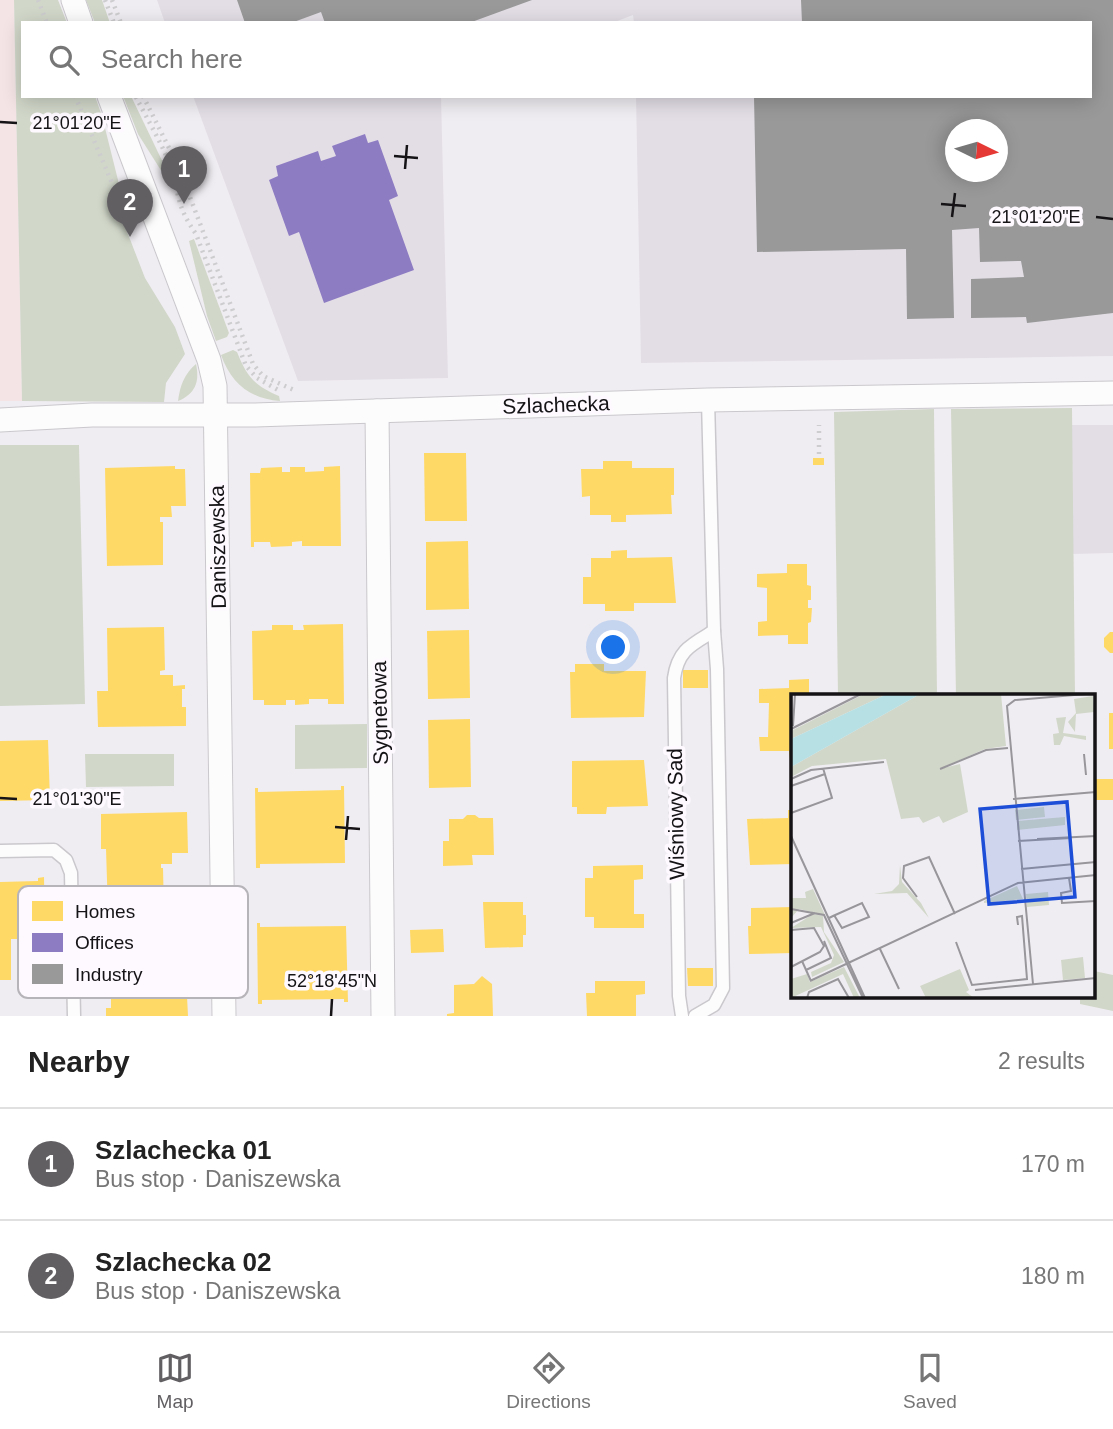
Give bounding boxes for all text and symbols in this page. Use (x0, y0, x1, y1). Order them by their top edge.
search box (21, 21, 1092, 98)
icon: search (45, 41, 83, 79)
text: Search here (101, 44, 243, 74)
text: 21°01'20"E (32, 113, 122, 133)
north arrow (945, 119, 1008, 182)
pin: 1 (161, 146, 207, 204)
pin: 2 (107, 179, 153, 237)
text: 21°01'20"E (991, 207, 1081, 227)
street label: Szlachecka (502, 391, 610, 418)
street label: Daniszewska (205, 485, 230, 609)
your location (596, 630, 630, 664)
street label: Sygnetowa (367, 661, 392, 765)
inset map (791, 694, 1096, 998)
street label: Wiśniowy Sad (663, 748, 688, 880)
text: 21°01'30"E (32, 789, 122, 809)
legend (18, 886, 248, 998)
text: Homes (75, 901, 135, 922)
text: Offices (75, 932, 134, 953)
text: Industry (75, 964, 143, 985)
text: 52°18'45"N (287, 971, 377, 991)
text: Nearby (28, 1045, 130, 1078)
text: 2 results (998, 1048, 1085, 1074)
text: Szlachecka 01 (95, 1135, 271, 1165)
text: 1 (45, 1151, 57, 1177)
text: 170 m (1021, 1151, 1085, 1177)
text: Bus stop · Daniszewska (95, 1166, 340, 1192)
text: Szlachecka 02 (95, 1247, 271, 1277)
text: 2 (45, 1263, 57, 1289)
text: 180 m (1021, 1263, 1085, 1289)
text: Bus stop · Daniszewska (95, 1278, 340, 1304)
tab: Map (156, 1349, 194, 1413)
tab: Directions (506, 1349, 591, 1413)
tab: Saved (903, 1349, 957, 1413)

